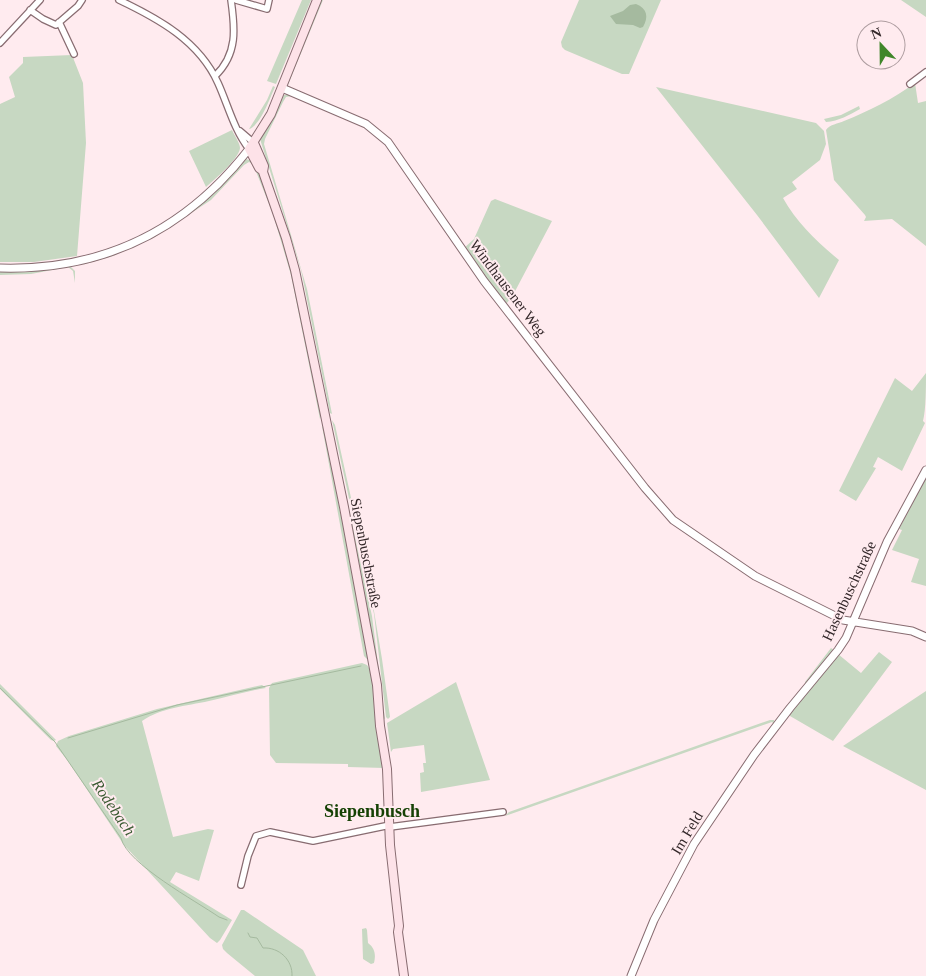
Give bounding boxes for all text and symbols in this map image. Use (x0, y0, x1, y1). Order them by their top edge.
north arrow (856, 20, 906, 70)
text: N (869, 25, 884, 42)
street label: Windhausener Weg (467, 237, 550, 340)
street label: Siepenbuschstraße (347, 497, 385, 610)
street label: Hasenbuschstraße (819, 538, 879, 643)
water label: Rodebach (88, 775, 139, 839)
district label: Siepenbusch (324, 801, 420, 821)
street label: Im Feld (668, 808, 706, 857)

